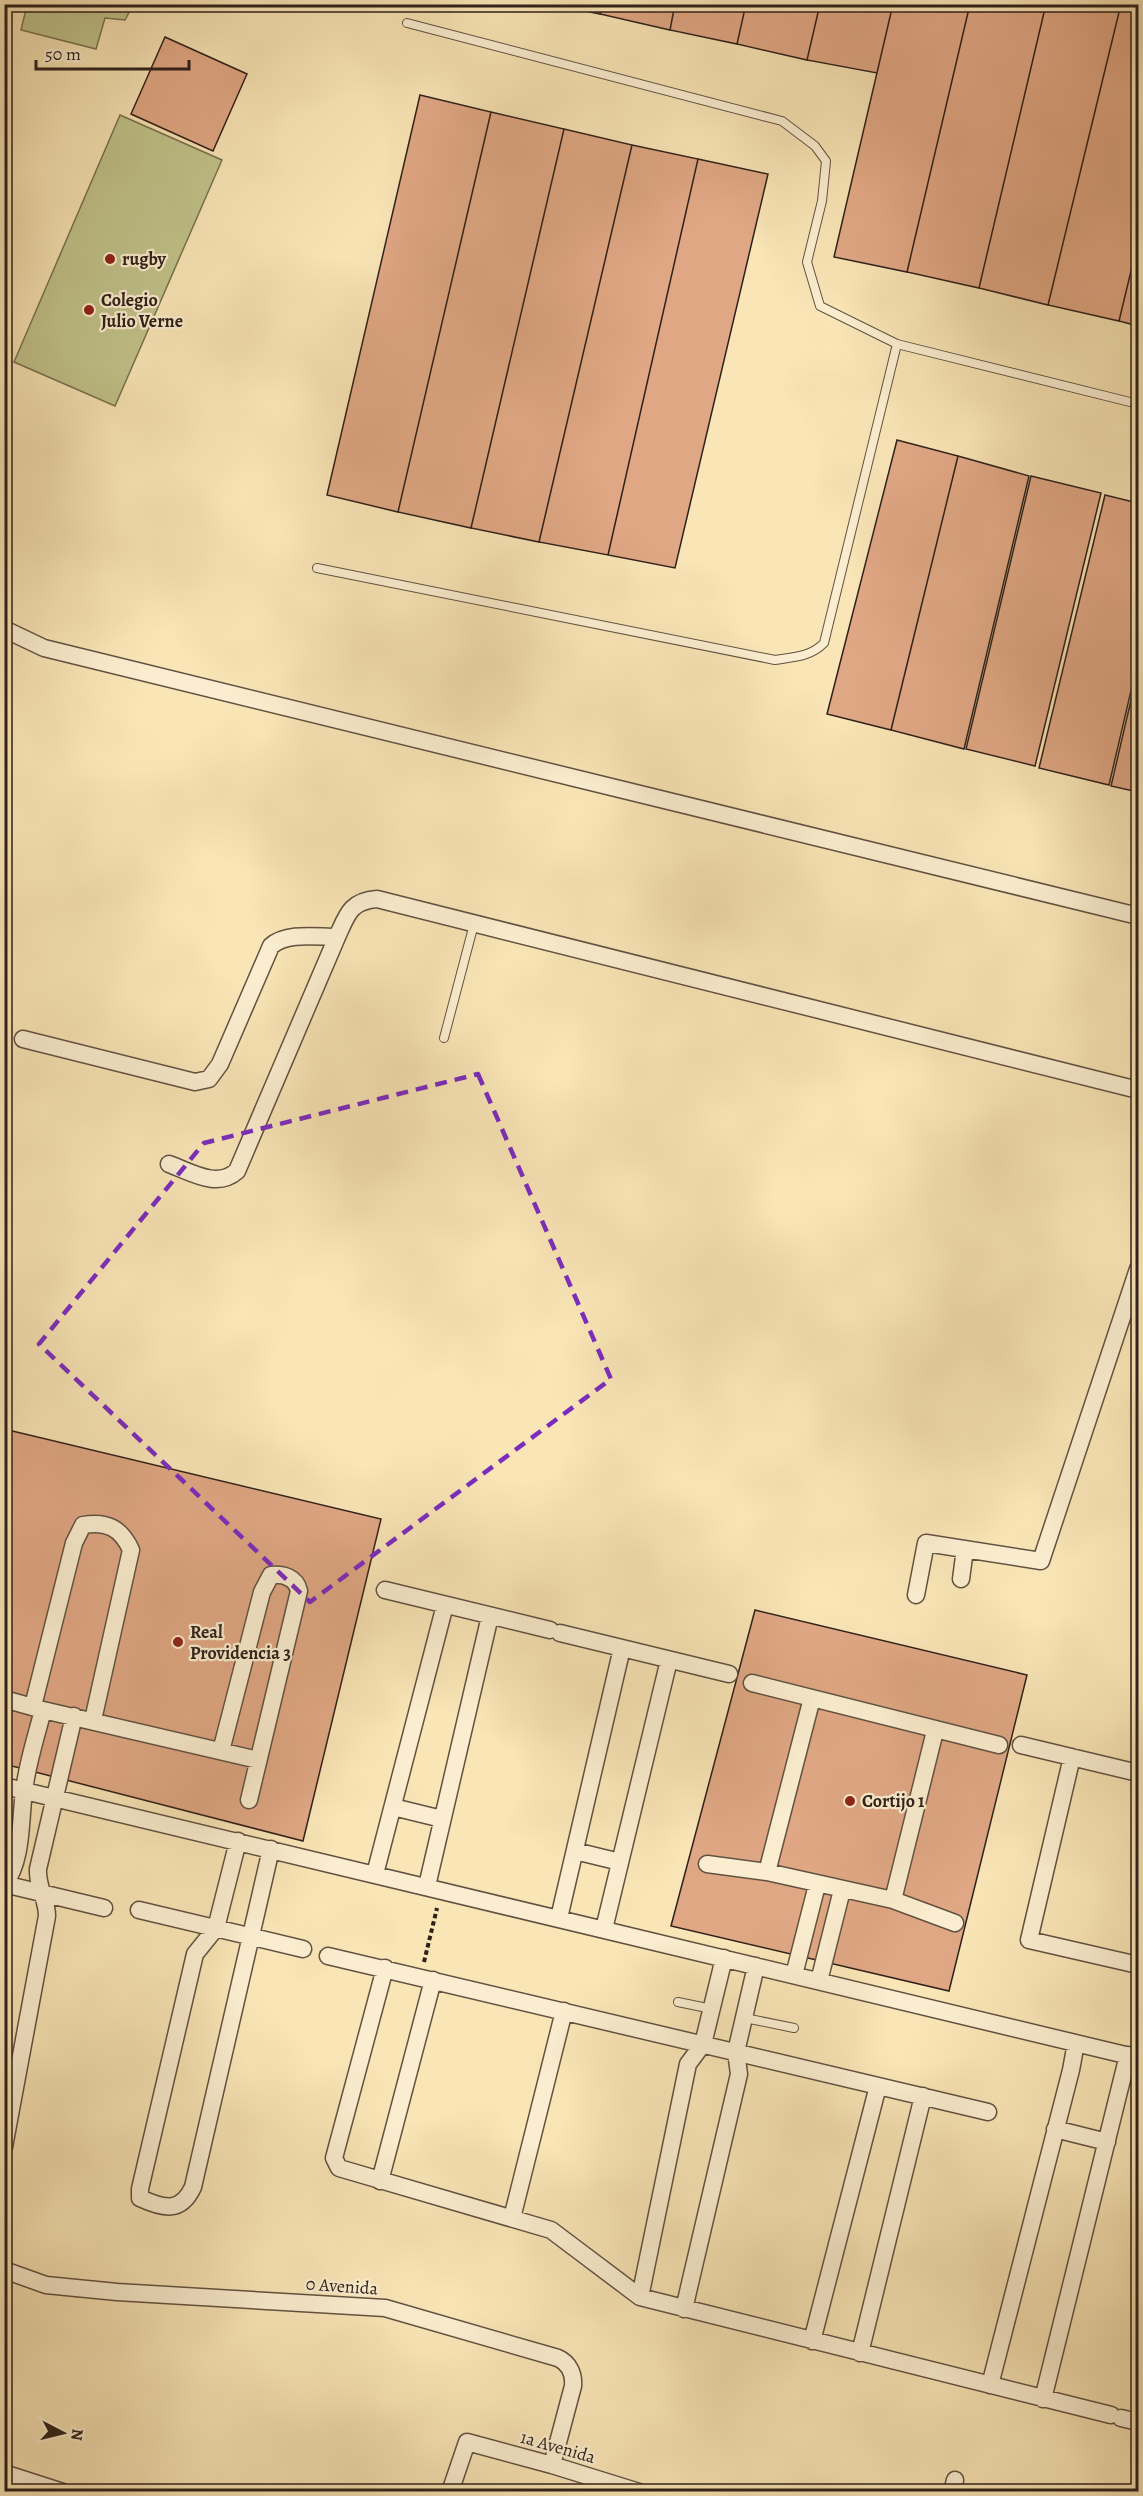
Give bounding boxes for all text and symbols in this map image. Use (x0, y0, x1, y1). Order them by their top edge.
scale bar (36, 33, 189, 71)
text: 50 m (45, 42, 81, 66)
place label: rugby (122, 247, 166, 271)
marker: rugby (103, 252, 117, 266)
place label: Colegio Julio Verne (101, 288, 183, 333)
marker: Colegio Julio Verne (82, 303, 96, 317)
place label: Real Providencia 3 (190, 1620, 291, 1665)
marker: Real Providencia 3 (171, 1635, 185, 1649)
place label: Cortijo 1 (862, 1789, 925, 1813)
marker: Cortijo 1 (843, 1794, 857, 1808)
street label: 0 Avenida (305, 2272, 379, 2301)
north arrow (33, 2403, 93, 2463)
street label: 1a Avenida (518, 2425, 599, 2469)
text: N (65, 2428, 89, 2442)

